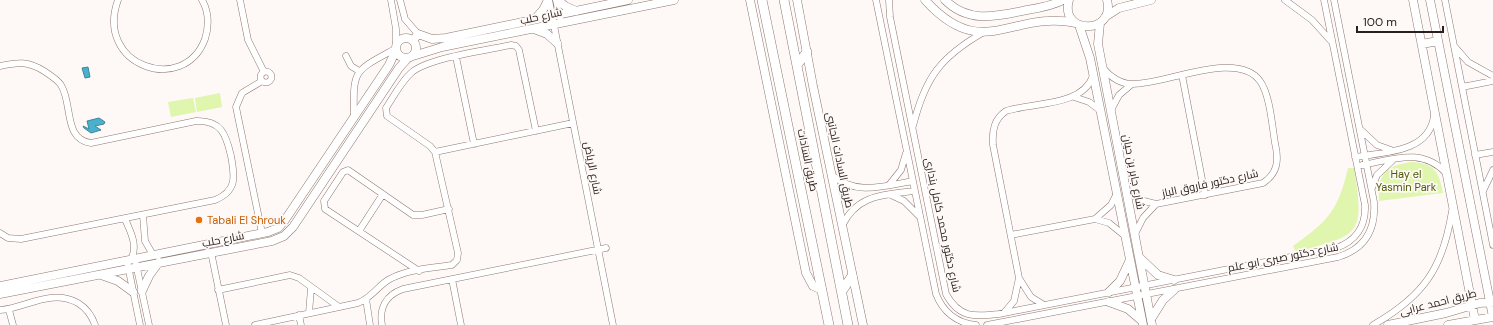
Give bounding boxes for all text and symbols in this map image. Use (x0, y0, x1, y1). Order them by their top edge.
street label: شارع حلب (519, 5, 564, 28)
scale bar (1357, 8, 1443, 34)
text: 100 m (1363, 14, 1397, 30)
street label: طريق السادات الجانبى (823, 111, 857, 209)
street label: طريق السادات (795, 127, 821, 193)
street label: شارع جابر بن حيان (1119, 133, 1148, 211)
street label: شارع الرياض (580, 140, 605, 196)
street label: شارع دكتور محمد كامل بندارى (921, 156, 964, 294)
street label: شارع دكتور فاروق الباز (1159, 166, 1260, 201)
park label: Hay el Yasmin Park (1376, 167, 1437, 194)
place label: Tabali El Shrouk (207, 213, 286, 227)
marker: Tabali El Shrouk (194, 215, 204, 225)
street label: شارع حلب (201, 228, 245, 251)
street label: شارع دكتور صبرى ابو علم (1226, 239, 1340, 276)
street label: طريق احمد عرابى (1398, 286, 1478, 318)

